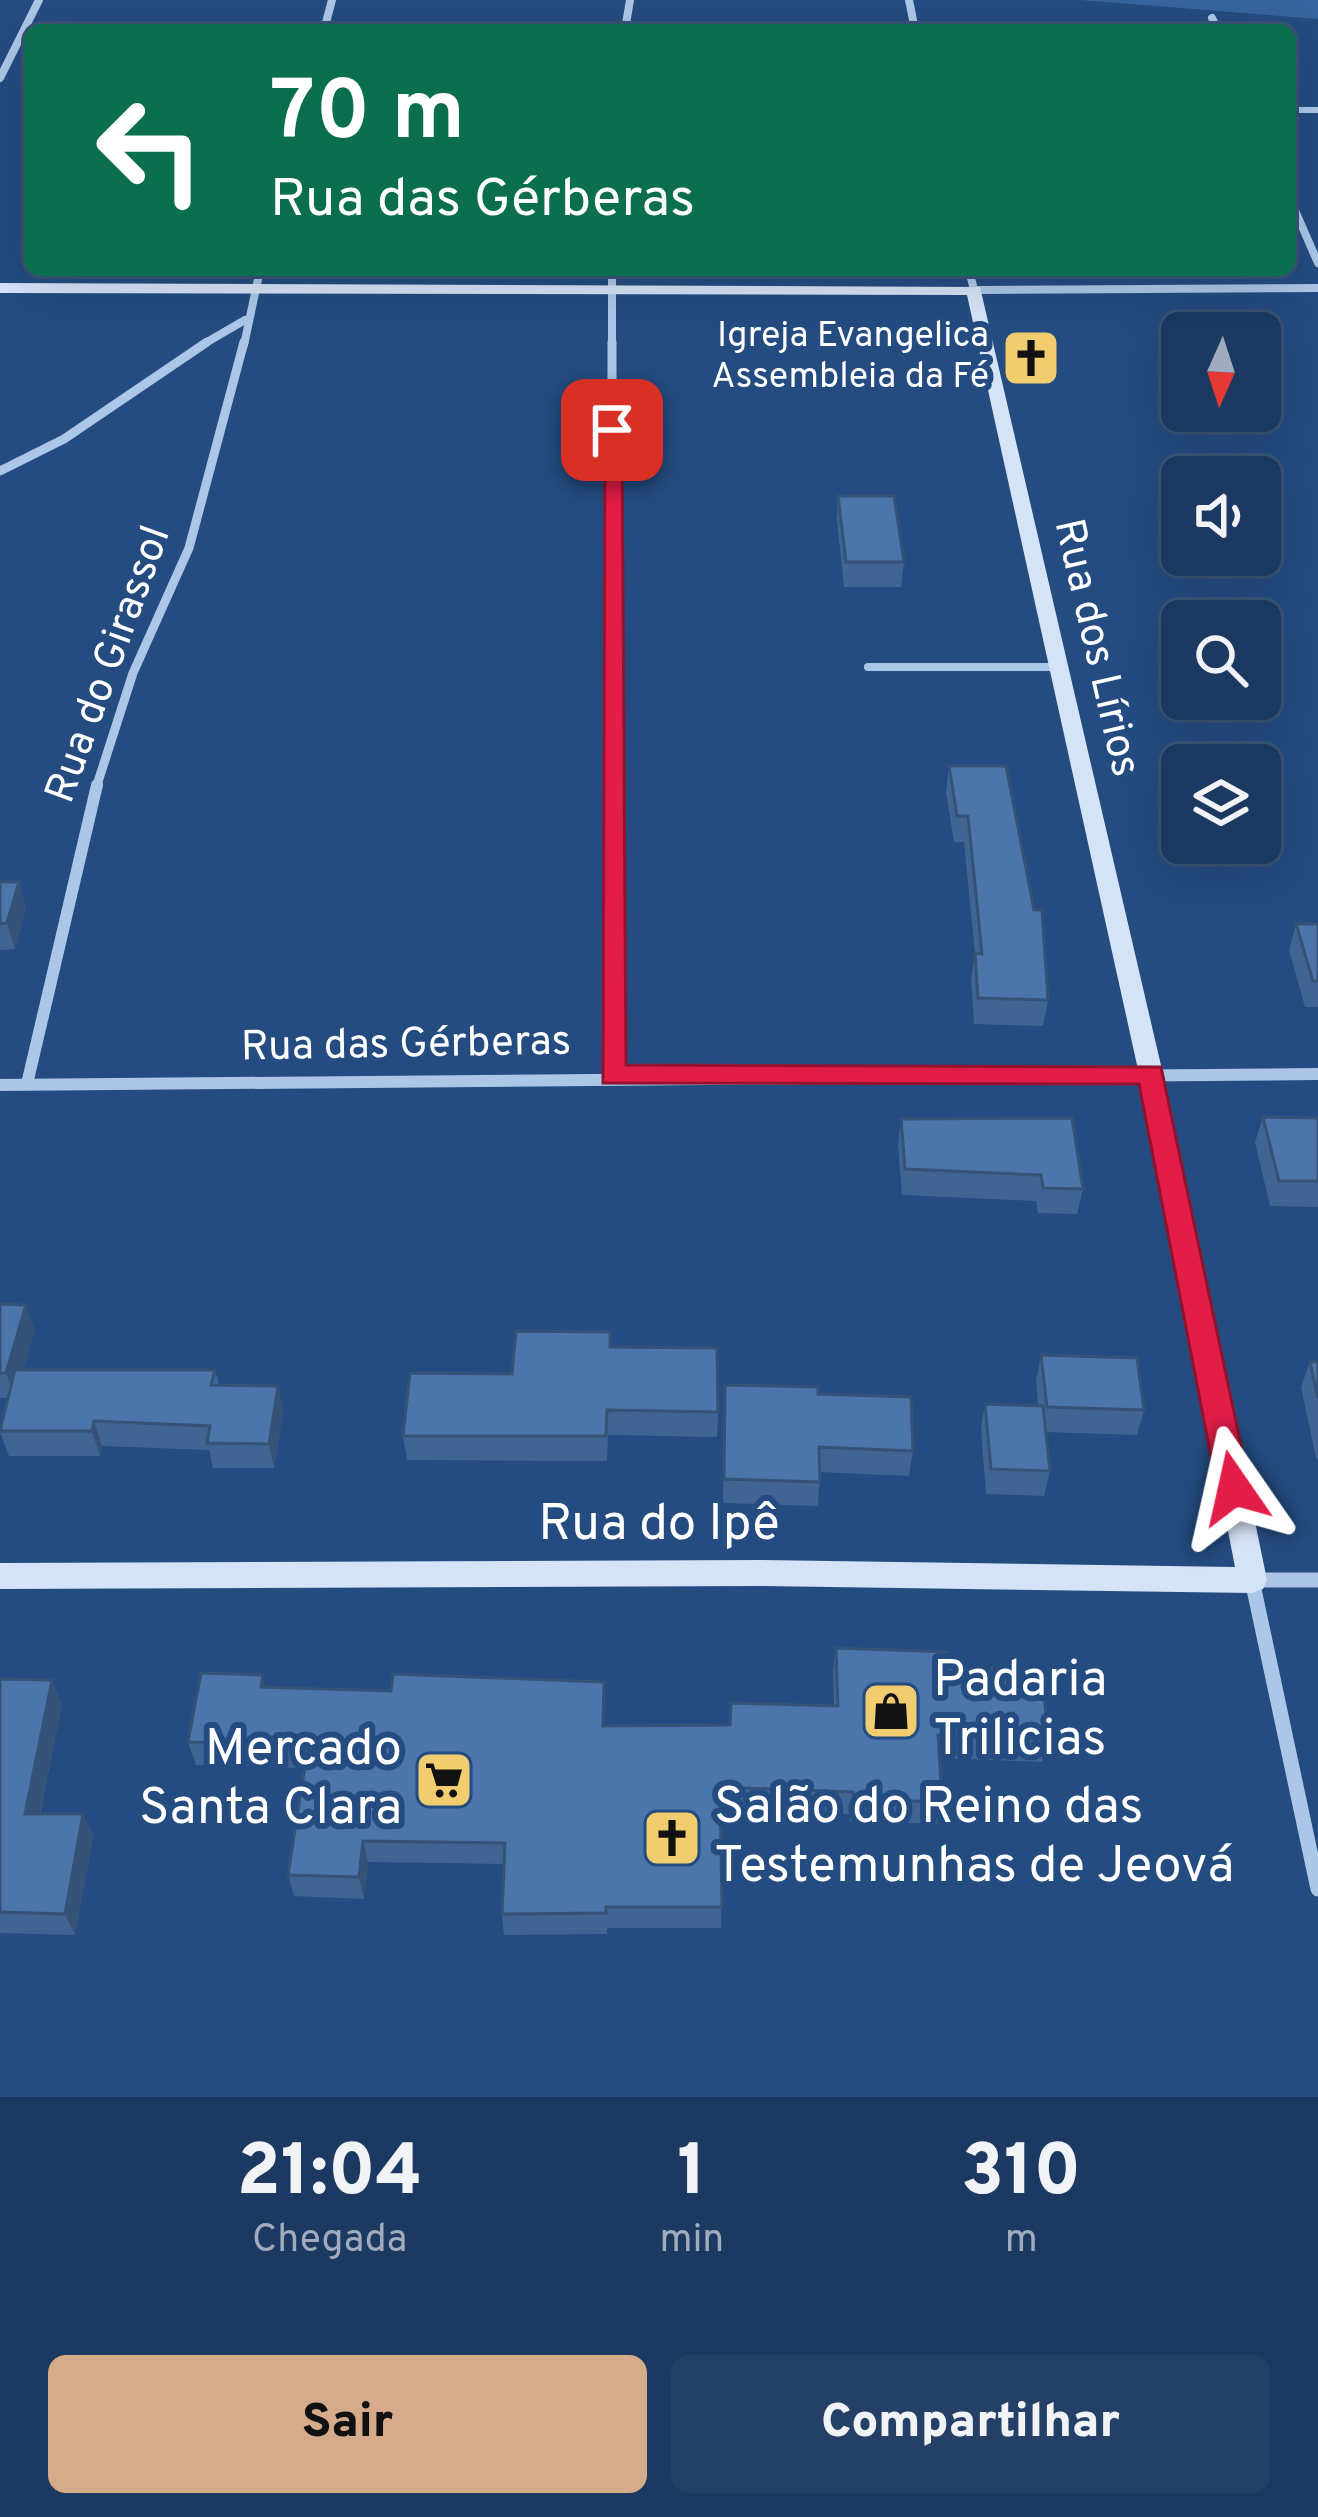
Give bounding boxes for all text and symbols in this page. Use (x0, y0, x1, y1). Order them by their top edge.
text: 70 m (270, 63, 465, 169)
icon: left (72, 72, 228, 228)
text: Rua das Gérberas (270, 167, 695, 236)
north arrow (1161, 312, 1281, 432)
map controls (1161, 312, 1281, 864)
place label: Igreja Evangelica Assembleia da Fé (711, 314, 989, 401)
church icon: Igreja Evangelica Assembleia da Fé (1000, 327, 1062, 389)
pin (561, 379, 663, 481)
icon: arrive (579, 397, 645, 463)
button: sound (1161, 456, 1281, 576)
street label: Rua dos Lírios (1040, 514, 1150, 782)
street label: Rua do Girassol (35, 519, 185, 811)
button: search (1161, 600, 1281, 720)
button: layers (1161, 744, 1281, 864)
street label: Rua das Gérberas (240, 1017, 572, 1075)
position arrow (1171, 1425, 1297, 1551)
street label: Rua do Ipê (538, 1494, 780, 1559)
place label: Padaria Trilicias (933, 1650, 1107, 1774)
shop icon: Padaria Trilicias (860, 1680, 922, 1742)
place label: Mercado Santa Clara (139, 1719, 402, 1843)
supermarket icon: Mercado Santa Clara (413, 1749, 475, 1811)
place label: Salão do Reino das Testemunhas de Jeová (714, 1777, 1234, 1901)
church icon: Salão do Reino das Testemunhas de Jeová (641, 1807, 703, 1869)
text: 21:04 (237, 2129, 423, 2221)
text: 1 (677, 2129, 707, 2221)
text: 310 (961, 2129, 1081, 2221)
text: Chegada (252, 2217, 407, 2266)
text: min (659, 2217, 724, 2266)
text: m (1005, 2217, 1038, 2266)
button: Sair (48, 2355, 647, 2493)
button: Compartilhar (671, 2355, 1270, 2493)

